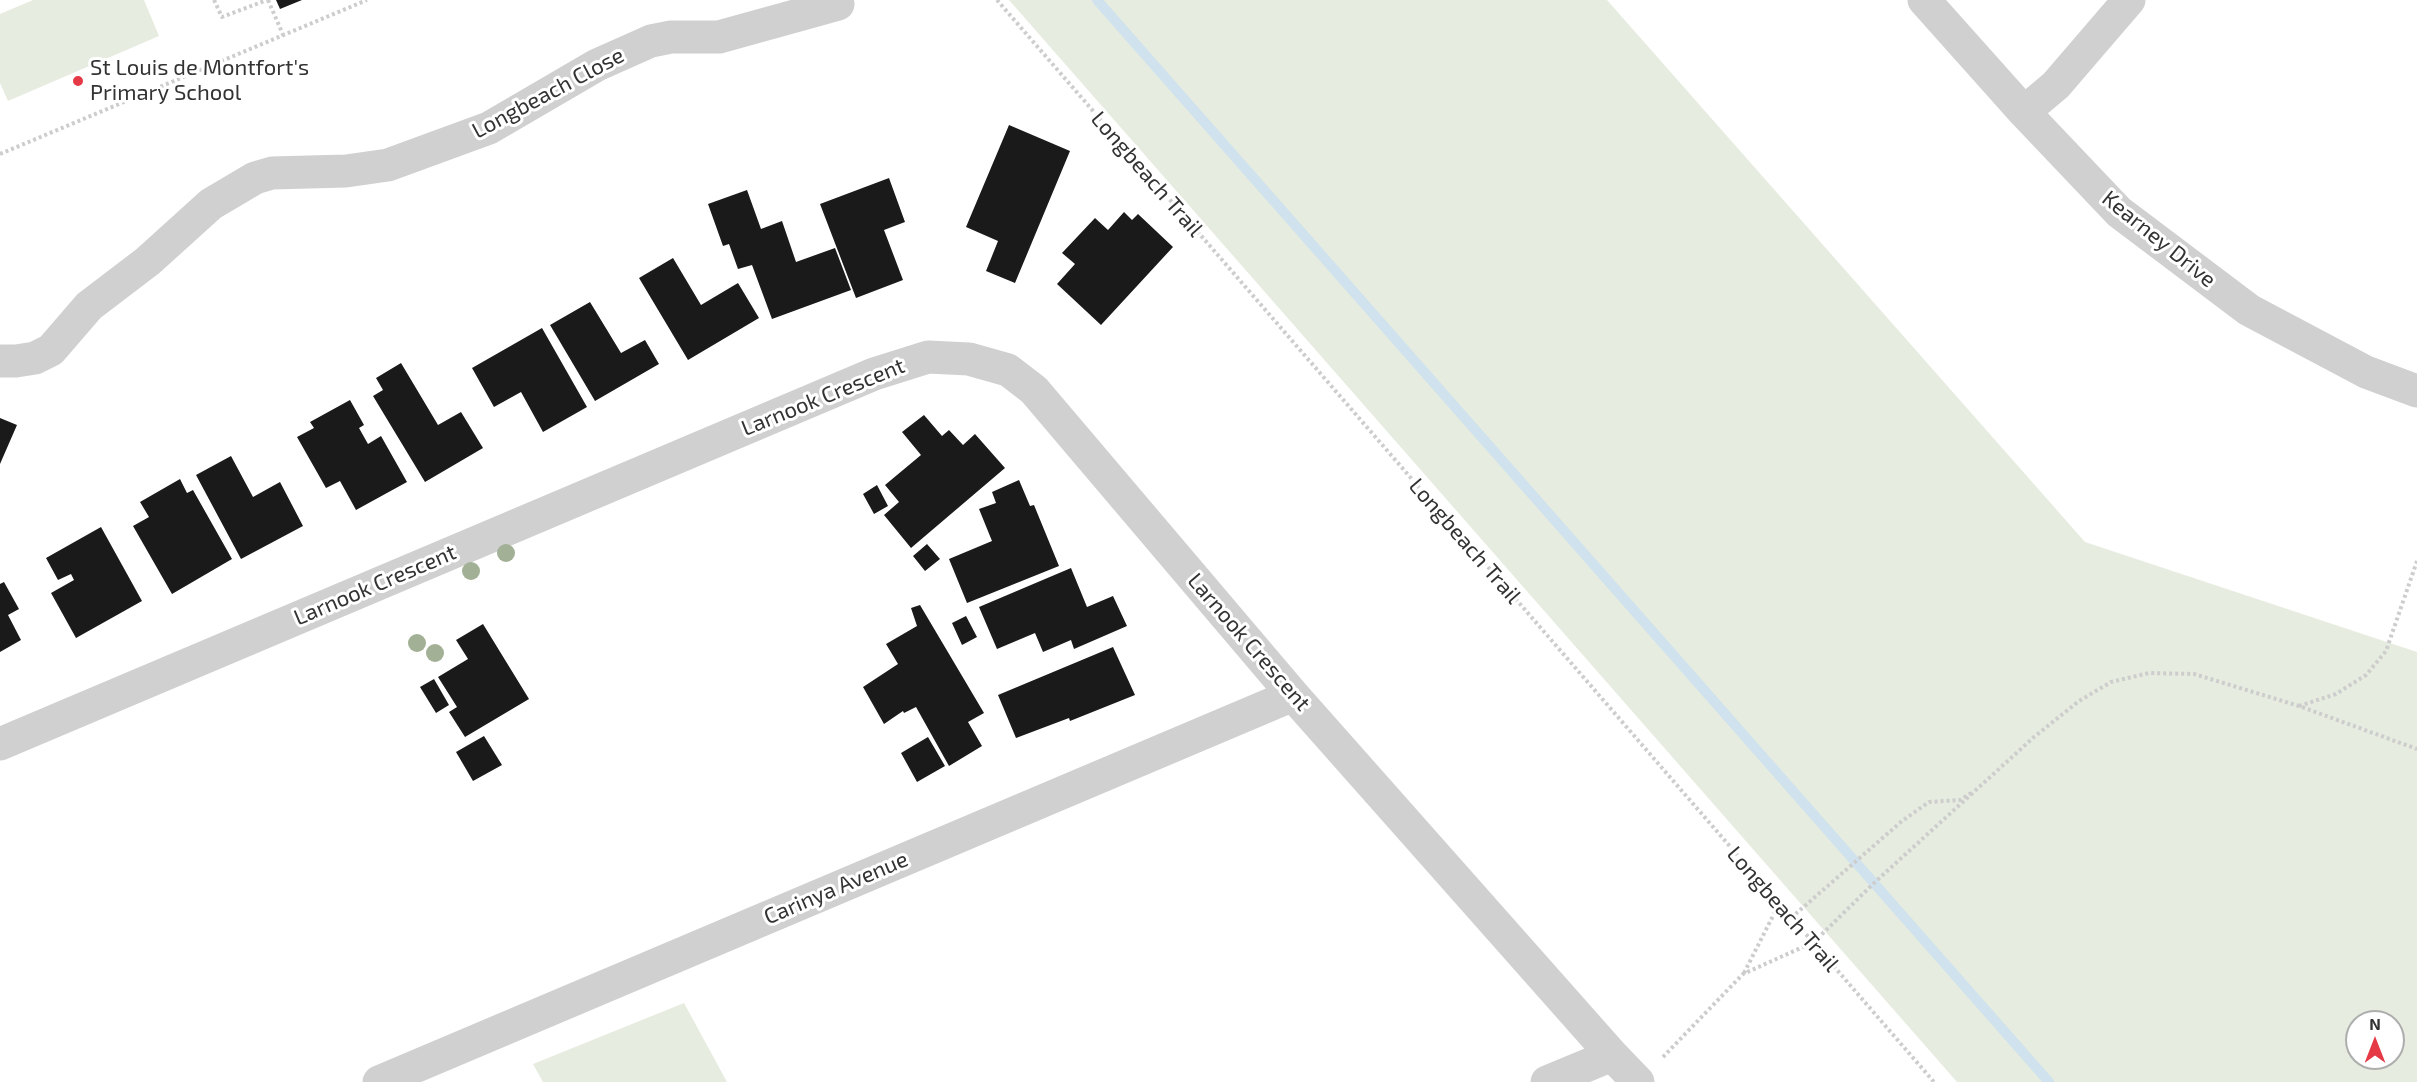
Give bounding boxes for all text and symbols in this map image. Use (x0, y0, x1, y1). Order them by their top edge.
street label: Longbeach Close (468, 42, 628, 144)
place label: St Louis de Montfort's Primary School (90, 55, 309, 106)
marker: St Louis de Montfort's Primary School (71, 74, 85, 88)
street label: Longbeach Trail (1085, 106, 1209, 242)
street label: Kearney Drive (2097, 185, 2221, 293)
street label: Larnook Crescent (738, 352, 908, 442)
street label: Longbeach Trail (1403, 473, 1527, 609)
street label: Larnook Crescent (290, 539, 460, 631)
street label: Larnook Crescent (1182, 568, 1316, 716)
street label: Longbeach Trail (1721, 841, 1845, 977)
street label: Carinya Avenue (760, 846, 912, 930)
north arrow (2345, 1010, 2405, 1070)
text: N (2369, 1014, 2381, 1033)

